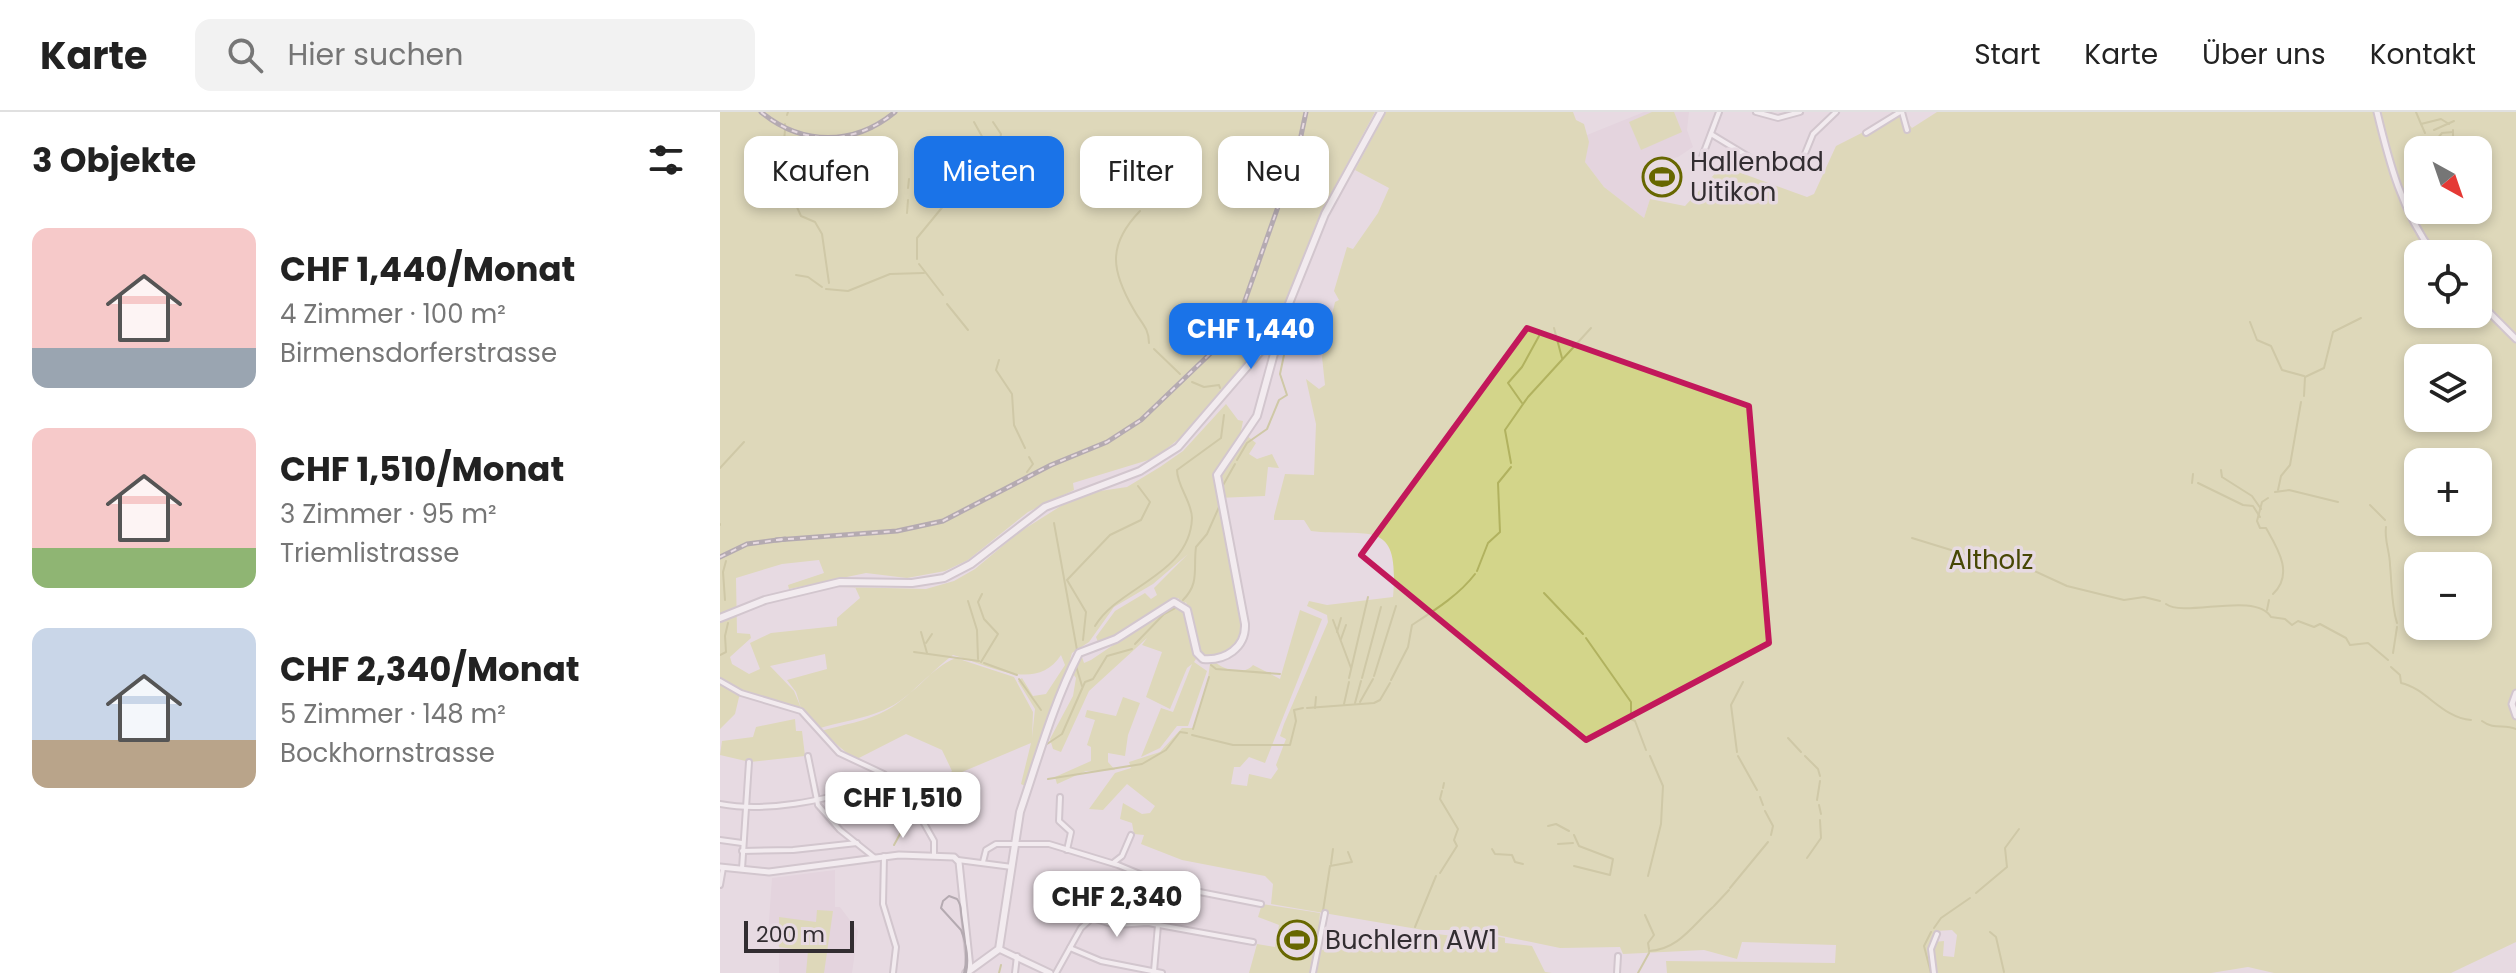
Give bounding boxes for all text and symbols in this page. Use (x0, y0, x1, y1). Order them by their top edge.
search box (195, 19, 755, 91)
text: Karte (40, 29, 147, 82)
icon: search (223, 33, 267, 77)
text: Hier suchen (287, 33, 463, 76)
text: Start (1974, 35, 2040, 74)
text: Karte (2084, 35, 2158, 74)
text: Über uns (2202, 35, 2326, 74)
text: Kontakt (2370, 35, 2476, 74)
text: 3 Objekte (32, 136, 196, 184)
chip: Kaufen (744, 136, 898, 208)
chip: Mieten (914, 136, 1064, 208)
chip: Filter (1080, 136, 1202, 208)
chip: Neu (1218, 136, 1329, 208)
north arrow (2404, 136, 2492, 224)
map controls (2404, 136, 2492, 640)
icon: filters (644, 138, 688, 182)
place label: Hallenbad Uitikon (1690, 144, 1824, 210)
sports icon: Hallenbad Uitikon (1641, 156, 1683, 198)
button: locate (2404, 240, 2492, 328)
text: CHF 1,440/Monat (280, 245, 575, 293)
icon: home (96, 260, 192, 356)
text: 4 Zimmer · 100 m² (280, 296, 506, 332)
pin: CHF 1,440 (1159, 303, 1343, 371)
text: CHF 1,440 (1187, 311, 1315, 347)
text: Birmensdorferstrasse (280, 335, 557, 371)
button: layers (2404, 344, 2492, 432)
text: CHF 1,510/Monat (280, 445, 564, 493)
button: + (2404, 448, 2492, 536)
icon: home (96, 460, 192, 556)
text: 3 Zimmer · 95 m² (280, 496, 497, 532)
text: Triemlistrasse (280, 535, 459, 571)
park label: Altholz (1949, 542, 2033, 578)
button: − (2404, 552, 2492, 640)
text: CHF 2,340/Monat (280, 645, 580, 693)
icon: home (96, 660, 192, 756)
text: 5 Zimmer · 148 m² (280, 696, 506, 732)
text: Bockhornstrasse (280, 735, 495, 771)
pin: CHF 1,510 (811, 772, 995, 840)
text: CHF 1,510 (843, 780, 963, 816)
pin: CHF 2,340 (1025, 871, 1209, 939)
text: CHF 2,340 (1051, 879, 1183, 915)
scale bar (744, 917, 854, 953)
text: 200 m (756, 919, 825, 950)
sports icon: Buchlern AW1 (1276, 919, 1318, 961)
place label: Buchlern AW1 (1325, 922, 1497, 958)

